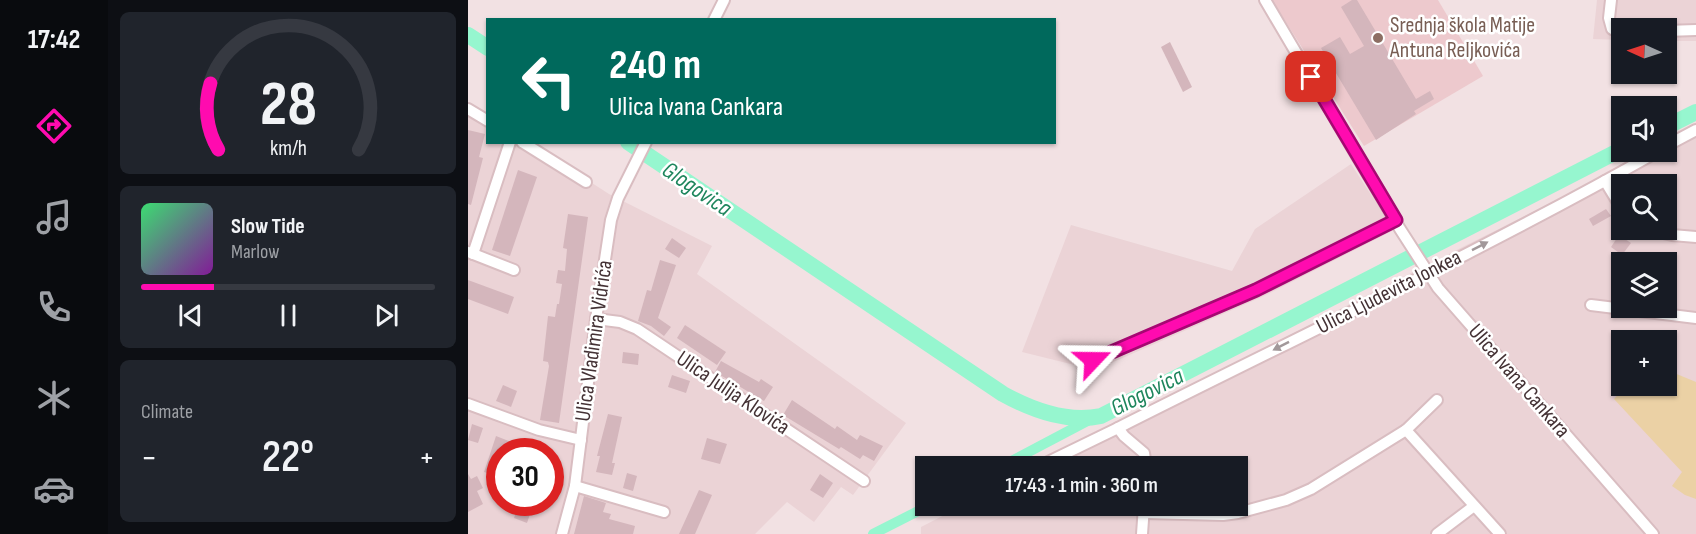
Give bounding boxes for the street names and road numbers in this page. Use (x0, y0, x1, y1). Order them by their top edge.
street label: Ulica Ljudevita Jonkea (1312, 244, 1466, 340)
street label: Ulica Vladimira Vidrića (569, 259, 619, 423)
street label: Ulica Ivana Cankara (1462, 319, 1576, 443)
street label: Ulica Julija Klovića (671, 345, 795, 441)

